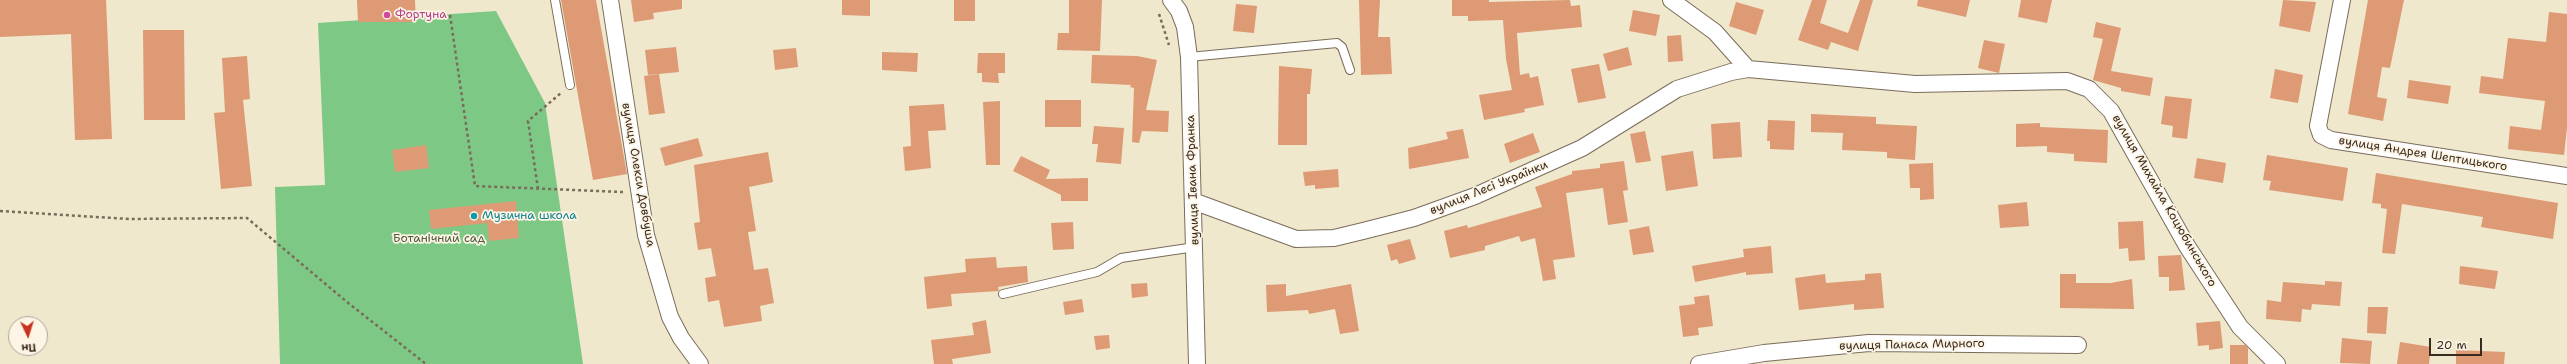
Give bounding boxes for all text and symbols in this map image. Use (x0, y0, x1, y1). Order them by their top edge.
place label: Фортуна (395, 8, 447, 22)
marker: Фортуна (382, 10, 392, 20)
street label: вулиця Олекси Довбуша (618, 102, 658, 248)
street label: вулиця Михайла Коцюбинського (2109, 112, 2219, 290)
street label: вулиця Івана Франка (1184, 115, 1202, 245)
street label: вулиця Андрея Шептицького (2338, 134, 2508, 174)
street label: вулиця Лесі Українки (1428, 158, 1550, 218)
place label: Музична школа (482, 209, 577, 223)
marker: Музична школа (469, 211, 479, 221)
park label: Ботанічний сад (393, 232, 485, 246)
north arrow (8, 316, 48, 356)
scale bar (2431, 330, 2484, 356)
street label: вулиця Панаса Мирного (1839, 337, 1985, 353)
text: 20 m (2436, 337, 2467, 353)
text: Пн (21, 339, 37, 355)

